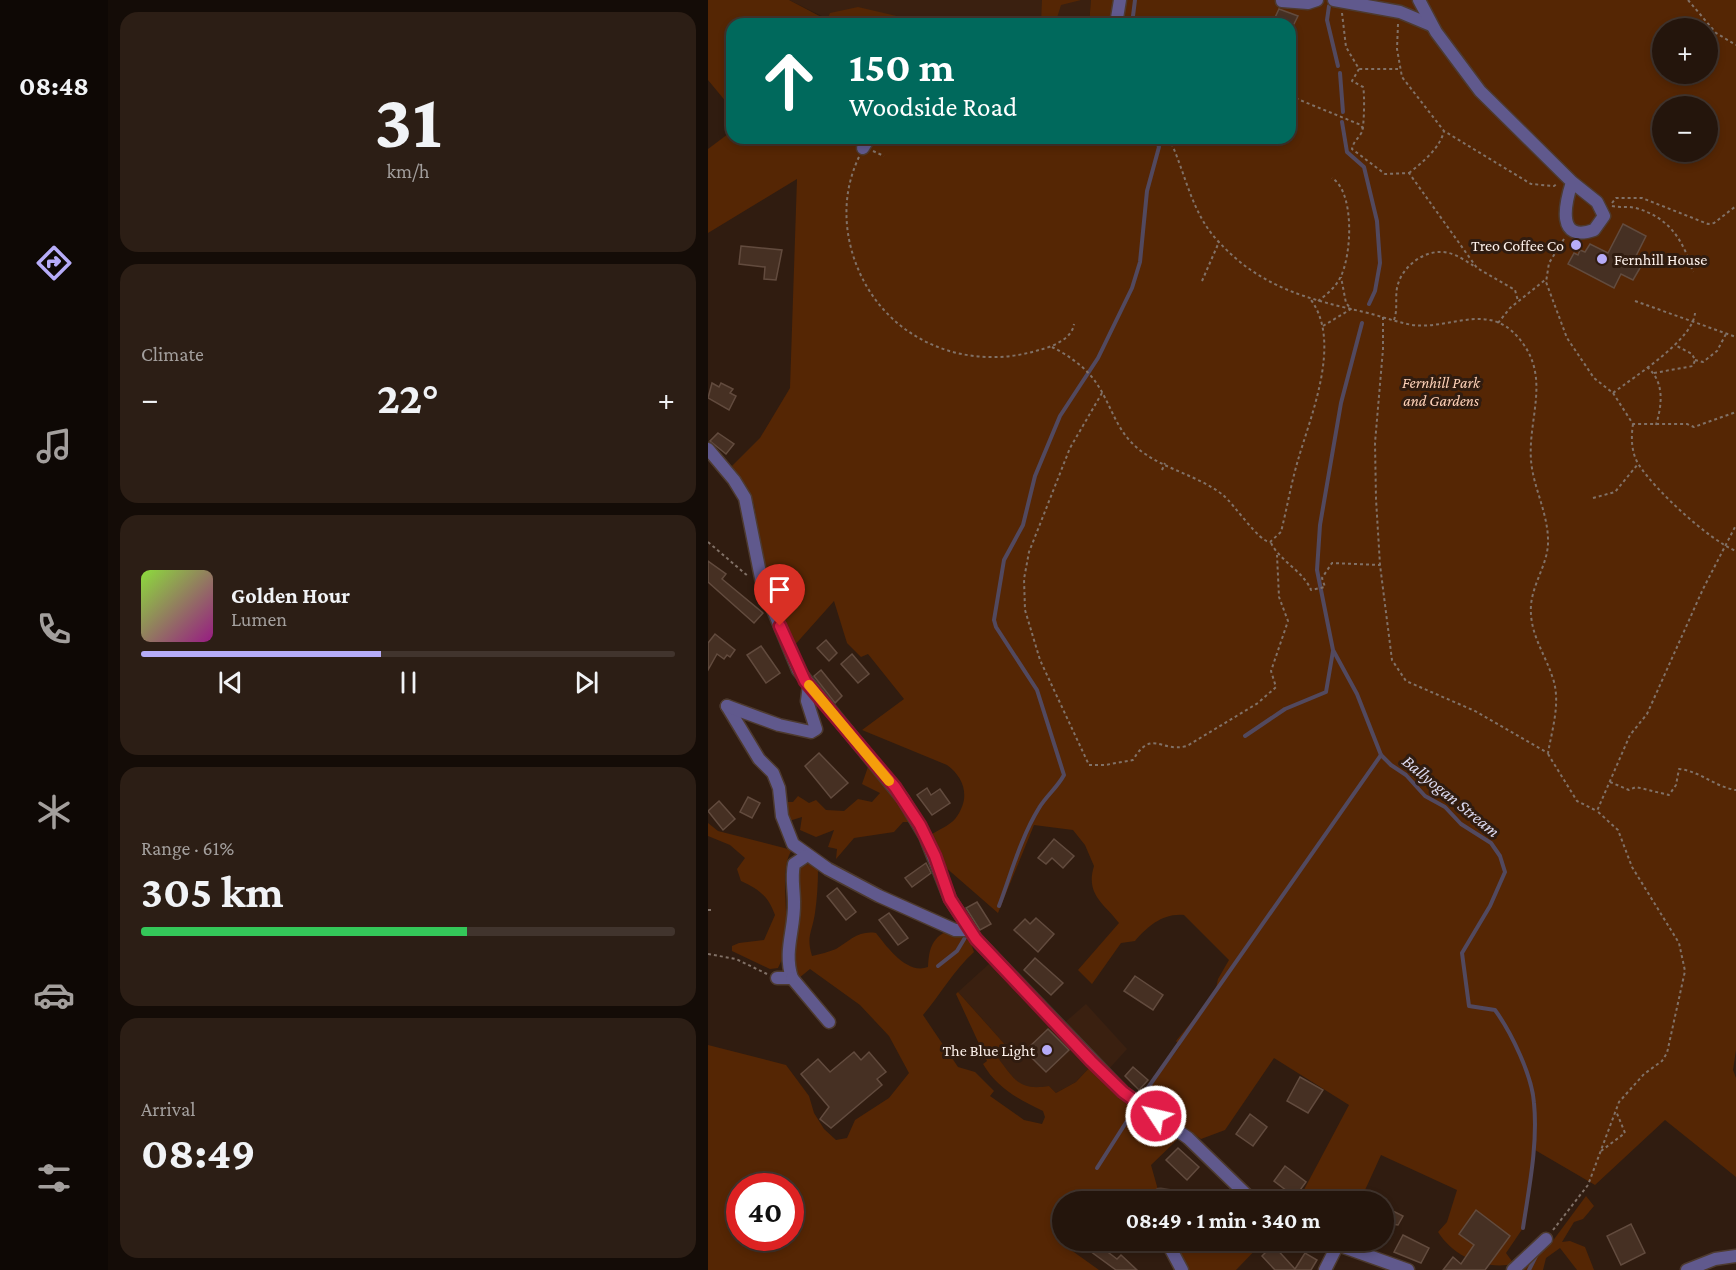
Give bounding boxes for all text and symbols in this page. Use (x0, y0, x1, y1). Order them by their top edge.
map controls (1652, 18, 1718, 162)
button: + (1652, 18, 1718, 84)
icon: ahead (750, 42, 828, 120)
text: 150 m (849, 43, 954, 90)
text: 08:48 (19, 71, 89, 101)
text: 31 (374, 77, 442, 164)
text: Woodside Road (849, 92, 1017, 122)
button: − (1652, 96, 1718, 162)
text: km/h (386, 160, 430, 182)
place label: Treo Coffee Co (1471, 237, 1564, 254)
marker: Treo Coffee Co (1569, 238, 1583, 252)
icon: directions (33, 242, 75, 284)
place label: Fernhill House (1614, 251, 1707, 268)
marker: Fernhill House (1595, 252, 1609, 266)
text: Climate (141, 343, 204, 365)
text: 22° (377, 373, 439, 423)
park label: Fernhill Park and Gardens (1402, 374, 1481, 409)
text: − (141, 380, 158, 417)
text: + (658, 380, 675, 417)
icon: music (33, 425, 75, 467)
pin (754, 564, 805, 626)
icon: arrive (763, 573, 796, 606)
text: Golden Hour (231, 583, 350, 608)
icon: phone (33, 608, 75, 650)
text: Lumen (231, 608, 287, 630)
icon: previous (214, 666, 247, 699)
icon: pause (392, 666, 425, 699)
icon: next (570, 666, 603, 699)
water label: Ballyogan Stream (1398, 751, 1504, 841)
icon: climate (33, 791, 75, 833)
text: Range · 61% (141, 837, 234, 859)
text: 305 km (141, 867, 284, 917)
icon: car (33, 974, 75, 1016)
place label: The Blue Light (942, 1042, 1036, 1060)
marker: The Blue Light (1040, 1043, 1054, 1057)
position arrow (1124, 1084, 1188, 1148)
text: Arrival (141, 1098, 195, 1120)
text: 08:49 (141, 1128, 256, 1178)
icon: filters (33, 1157, 75, 1199)
speed limit sign: 40 (726, 1173, 804, 1251)
text: 08:49 · 1 min · 340 m (1126, 1208, 1320, 1233)

